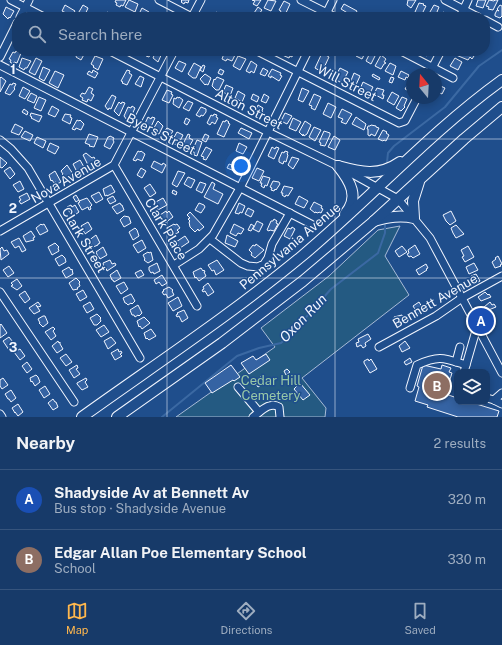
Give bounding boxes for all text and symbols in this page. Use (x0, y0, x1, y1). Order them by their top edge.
search box (12, 12, 490, 56)
icon: search (26, 23, 48, 45)
text: Search here (58, 26, 142, 43)
text: 1 (10, 62, 16, 77)
street label: Will Street (315, 62, 379, 104)
north arrow (406, 68, 442, 104)
street label: Alton Street (213, 86, 285, 132)
street label: Byers Street (124, 110, 198, 158)
street label: Nova Avenue (28, 154, 104, 206)
your location (231, 156, 251, 176)
street label: Clark Place (142, 195, 190, 263)
street label: Pennsylvania Avenue (237, 199, 343, 293)
text: 2 (9, 201, 17, 216)
street label: Clark Street (59, 205, 109, 275)
street label: Bennett Avenue (390, 270, 480, 332)
water label: Oxon Run (276, 291, 330, 345)
pin: A (468, 306, 494, 336)
text: 3 (9, 340, 18, 355)
map controls (454, 369, 490, 405)
button: layers (454, 369, 490, 405)
pin: B (424, 371, 450, 401)
park label: Cedar Hill Cemetery (241, 373, 301, 403)
text: Nearby (16, 433, 75, 453)
text: 2 results (434, 436, 486, 451)
text: Shadyside Av at Bennett Av (54, 484, 249, 501)
text: A (24, 492, 34, 507)
text: 320 m (448, 492, 486, 507)
text: Bus stop · Shadyside Avenue (54, 501, 226, 516)
text: Edgar Allan Poe Elementary School (54, 544, 307, 561)
text: B (25, 552, 33, 567)
text: 330 m (447, 552, 486, 567)
text: School (54, 561, 96, 576)
tab: Map (66, 600, 88, 636)
tab: Directions (221, 600, 272, 636)
tab: Saved (404, 600, 436, 636)

